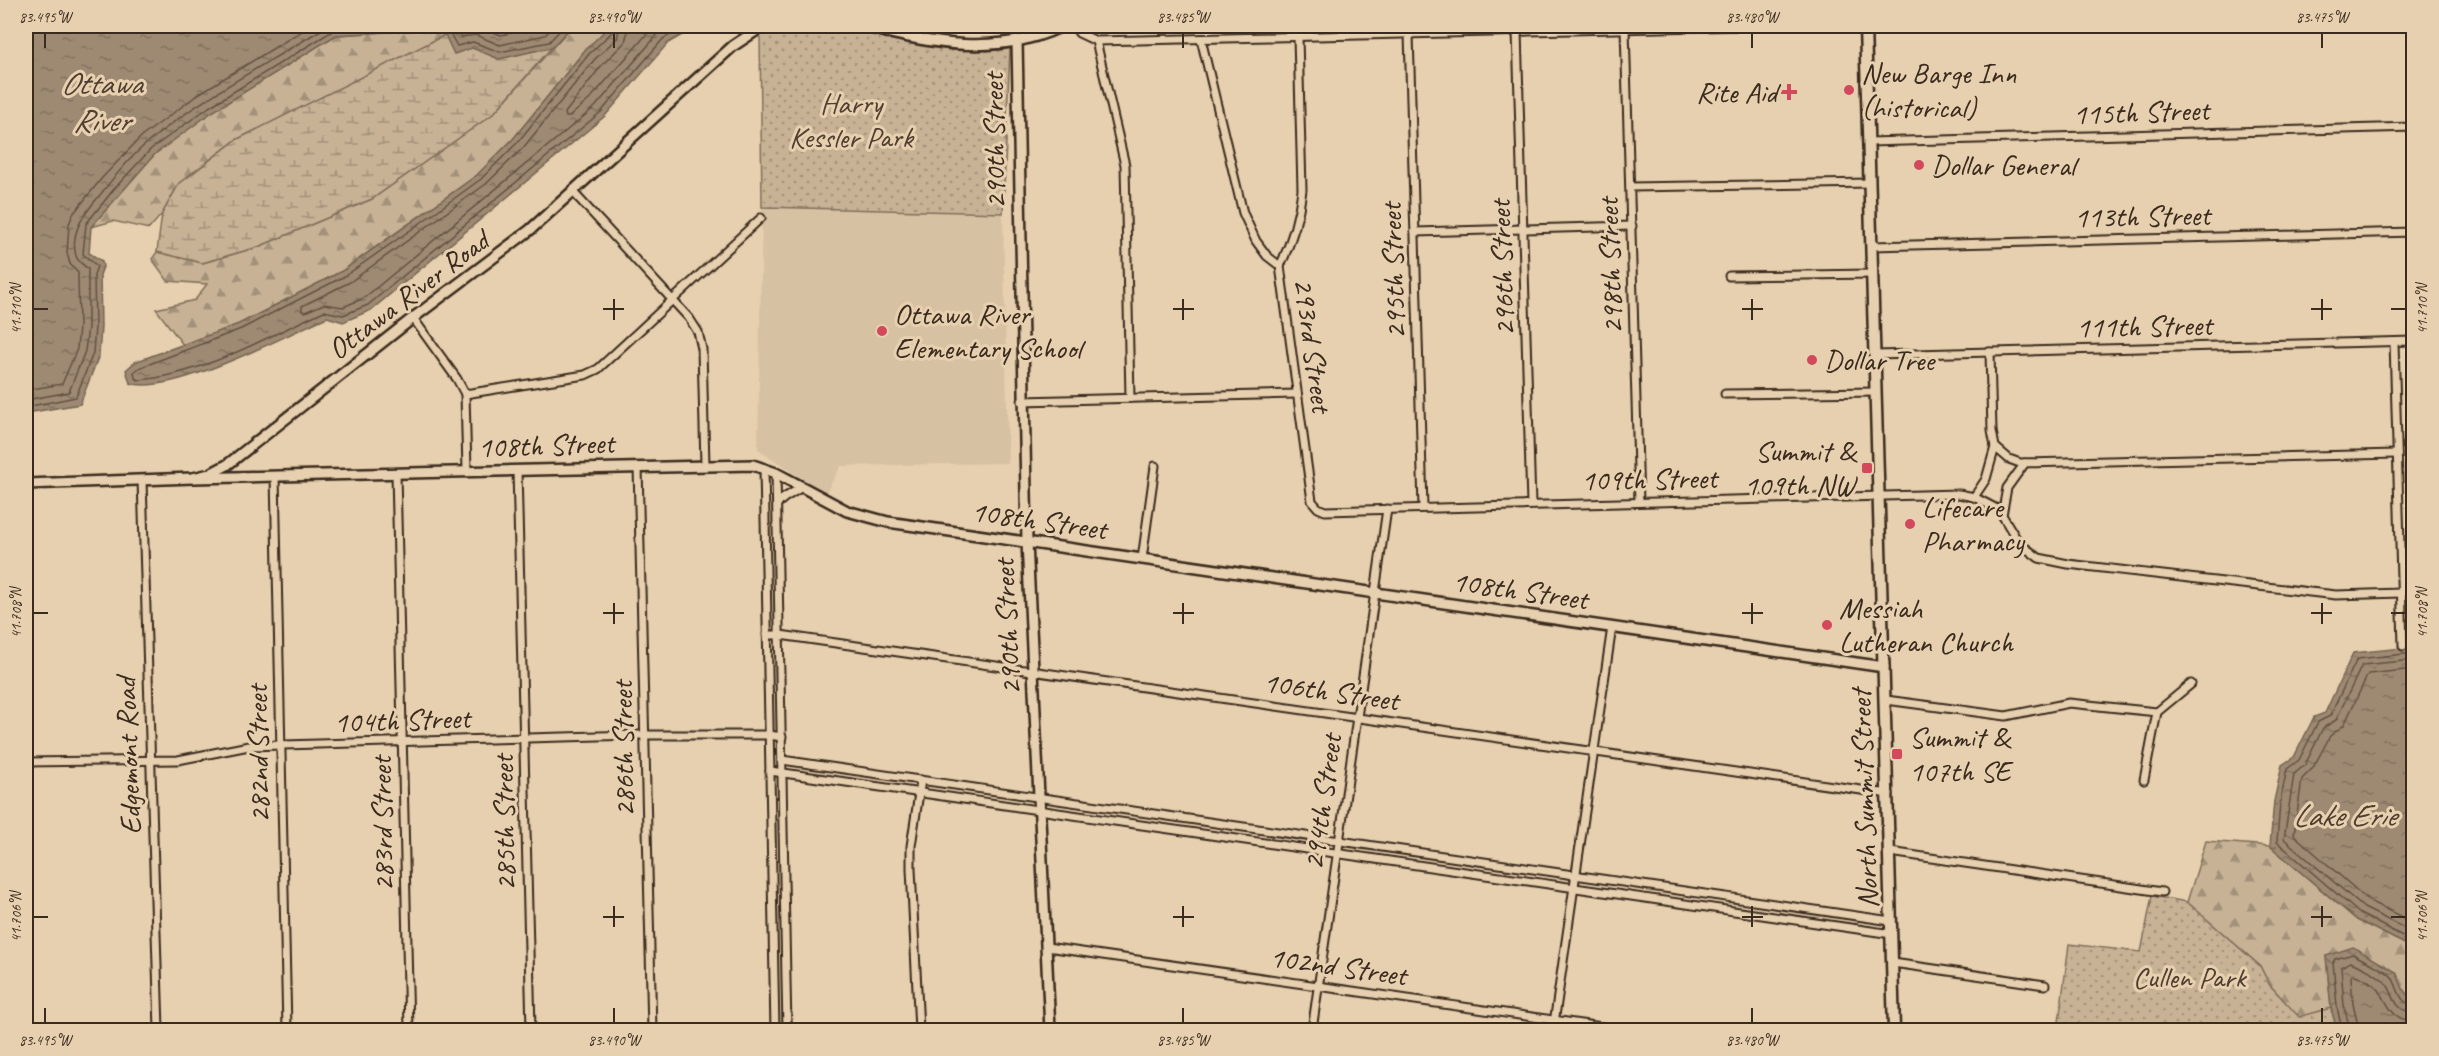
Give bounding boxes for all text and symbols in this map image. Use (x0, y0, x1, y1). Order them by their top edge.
text: 83.495°W (19, 8, 74, 27)
text: 83.490°W (588, 8, 643, 27)
text: 83.485°W (1157, 8, 1212, 27)
text: 83.480°W (1726, 8, 1781, 27)
text: 83.475°W (2296, 8, 2351, 27)
place label: New Barge Inn (historical) (1861, 54, 2017, 126)
water label: Ottawa River (60, 63, 145, 141)
street label: 290th Street (974, 70, 1014, 209)
place label: Rite Aid (1696, 73, 1781, 111)
marker: New Barge Inn (historical) (1842, 83, 1856, 97)
park label: Harry Kessler Park (789, 84, 915, 156)
marker: Rite Aid (1782, 85, 1796, 99)
street label: 115th Street (2072, 91, 2213, 133)
place label: Dollar General (1931, 146, 2080, 184)
marker: Dollar General (1912, 158, 1926, 172)
street label: 298th Street (1589, 194, 1631, 335)
street label: 296th Street (1481, 196, 1523, 337)
street label: 113th Street (2074, 196, 2213, 236)
street label: 295th Street (1372, 199, 1414, 340)
street label: Ottawa River Road (320, 219, 500, 368)
street label: 293rd Street (1285, 275, 1342, 418)
text: 41.710°N (7, 281, 26, 334)
text: 41.710°N (2413, 281, 2432, 334)
place label: Ottawa River Elementary School (894, 295, 1086, 367)
street label: 111th Street (2076, 306, 2215, 346)
marker: Ottawa River Elementary School (875, 324, 889, 338)
place label: Dollar Tree (1824, 341, 1936, 379)
marker: Dollar Tree (1805, 353, 1819, 367)
street label: 108th Street (477, 424, 618, 466)
place label: Summit & 109th NW (1744, 432, 1858, 504)
street label: 109th Street (1581, 459, 1720, 499)
marker: Summit & 109th NW (1860, 461, 1874, 475)
place label: Lifecare Pharmacy (1922, 488, 2026, 560)
street label: 108th Street (969, 492, 1112, 549)
marker: Lifecare Pharmacy (1903, 517, 1917, 531)
street label: 290th Street (984, 555, 1030, 696)
street label: 108th Street (1450, 562, 1593, 619)
text: 41.708°N (7, 585, 26, 638)
text: 41.708°N (2413, 585, 2432, 638)
place label: Messiah Lutheran Church (1839, 589, 2014, 661)
marker: Messiah Lutheran Church (1820, 618, 1834, 632)
street label: 106th Street (1261, 663, 1404, 720)
street label: Edgemont Road (106, 672, 150, 835)
street label: 286th Street (603, 678, 643, 817)
street label: 282nd Street (238, 682, 278, 823)
street label: North Summit Street (1841, 685, 1887, 909)
street label: 104th Street (333, 699, 474, 741)
place label: Summit & 107th SE (1909, 718, 2015, 790)
street label: 294th Street (1294, 729, 1351, 872)
marker: Summit & 107th SE (1890, 747, 1904, 761)
street label: 285th Street (484, 752, 524, 891)
street label: 283rd Street (362, 753, 402, 892)
water label: Lake Erie (2293, 795, 2400, 836)
text: 41.706°N (7, 889, 26, 942)
text: 41.706°N (2413, 889, 2432, 942)
street label: 102nd Street (1267, 938, 1412, 995)
park label: Cullen Park (2133, 958, 2247, 996)
text: 83.495°W (19, 1031, 74, 1050)
text: 83.490°W (588, 1031, 643, 1050)
text: 83.485°W (1157, 1031, 1212, 1050)
text: 83.480°W (1726, 1031, 1781, 1050)
text: 83.475°W (2296, 1031, 2351, 1050)

